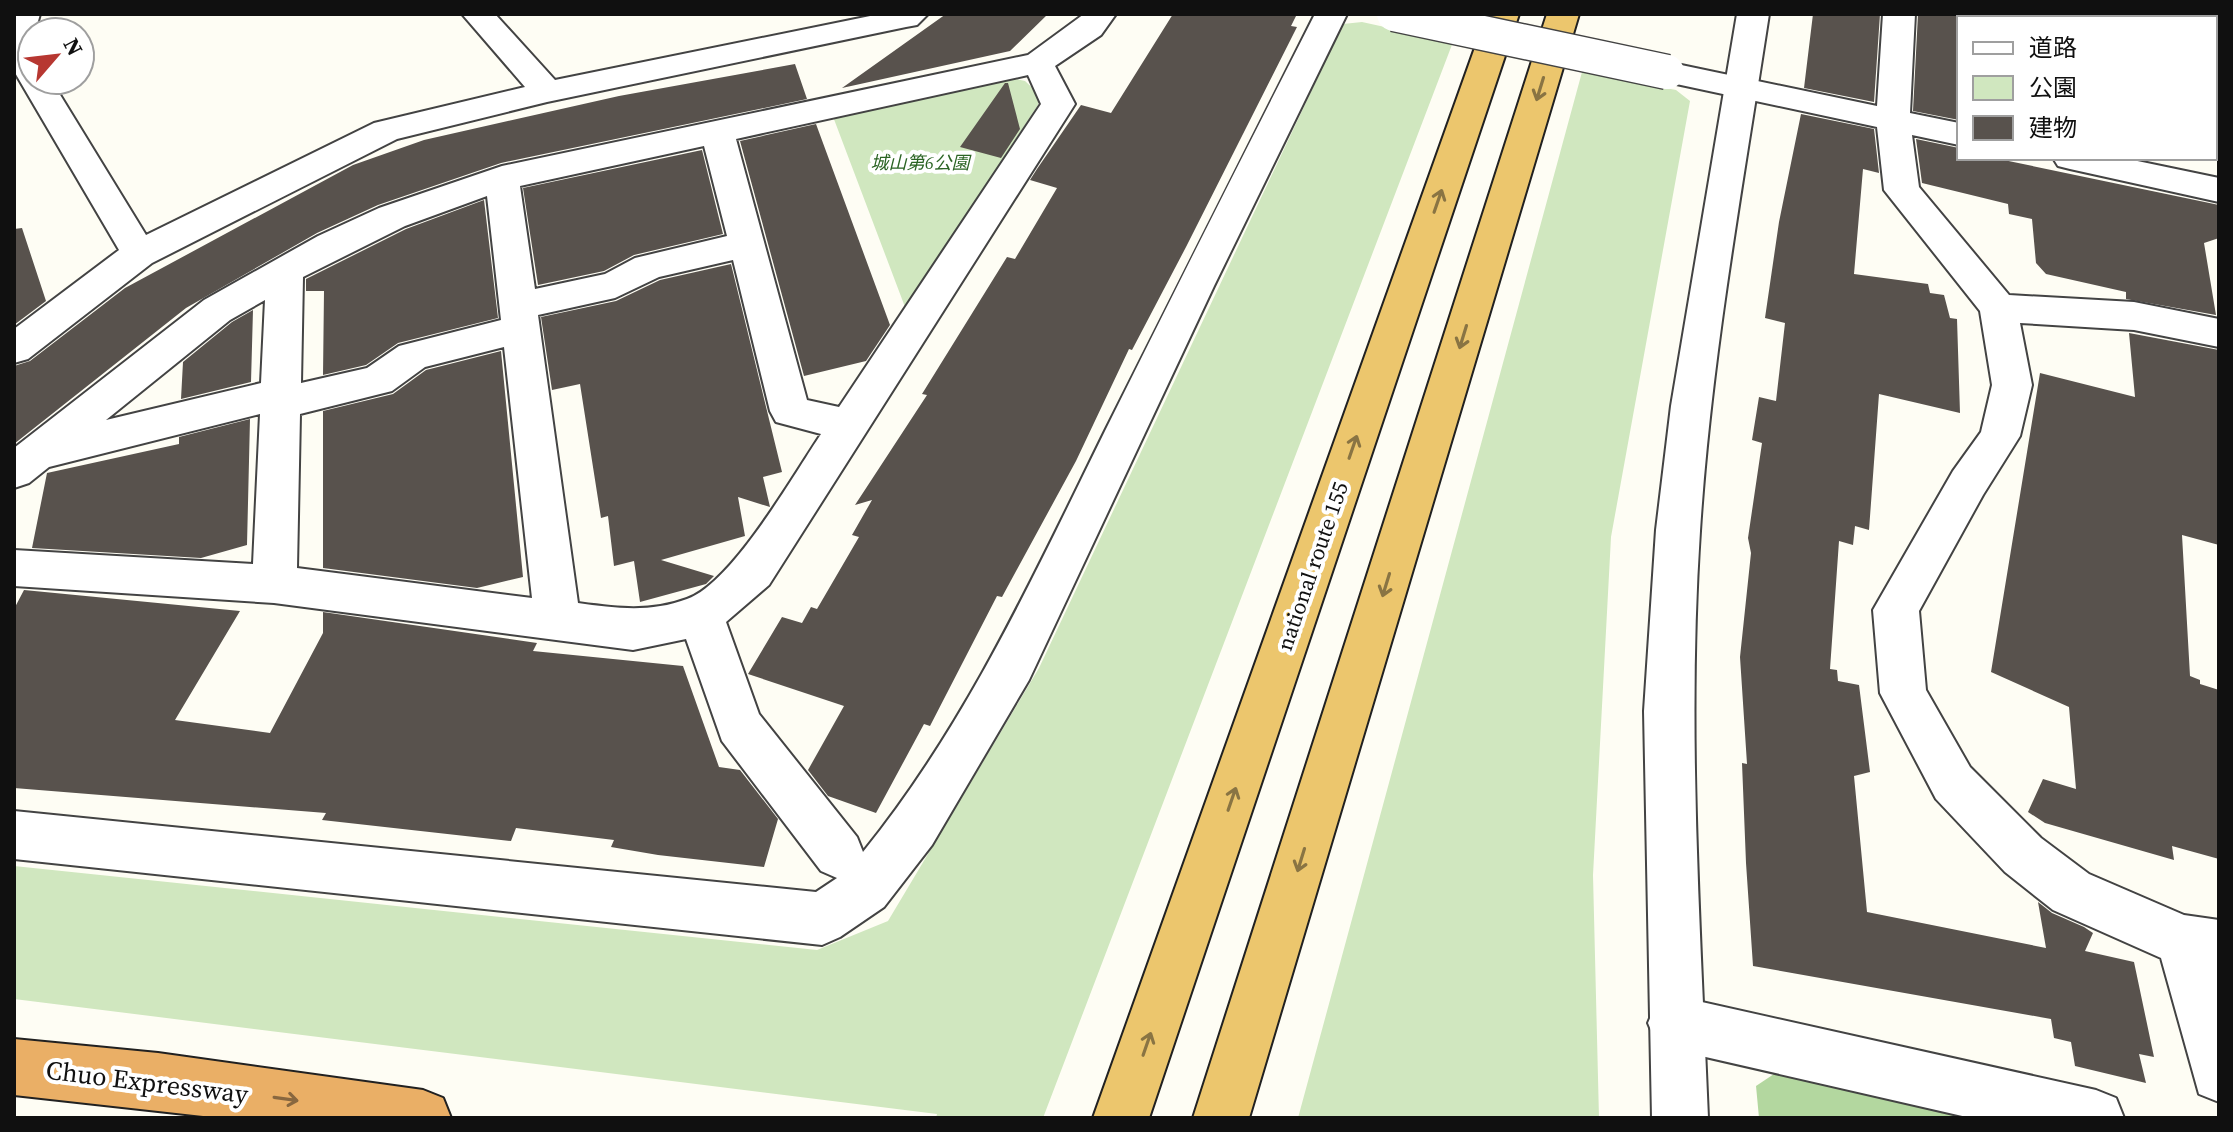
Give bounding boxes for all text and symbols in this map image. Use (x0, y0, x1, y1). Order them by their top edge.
north arrow (16, 16, 96, 96)
legend (1957, 16, 2217, 160)
text: 道路 (2029, 31, 2077, 64)
text: N (57, 32, 91, 61)
text: 公園 (2029, 71, 2077, 104)
one-way arrow (1532, 75, 1547, 101)
text: 建物 (2029, 111, 2077, 144)
park label: 城山第6公園 (870, 150, 973, 175)
one-way arrow (1432, 189, 1447, 214)
one-way arrow (1455, 324, 1469, 349)
one-way arrow (1347, 435, 1362, 460)
street label: national route 155 (1269, 478, 1355, 654)
one-way arrow (1378, 572, 1393, 598)
one-way arrow (1225, 786, 1240, 811)
one-way arrow (1293, 847, 1308, 873)
one-way arrow (1140, 1032, 1155, 1057)
street label: Chuo Expressway (44, 1052, 251, 1112)
one-way arrow (273, 1092, 298, 1107)

